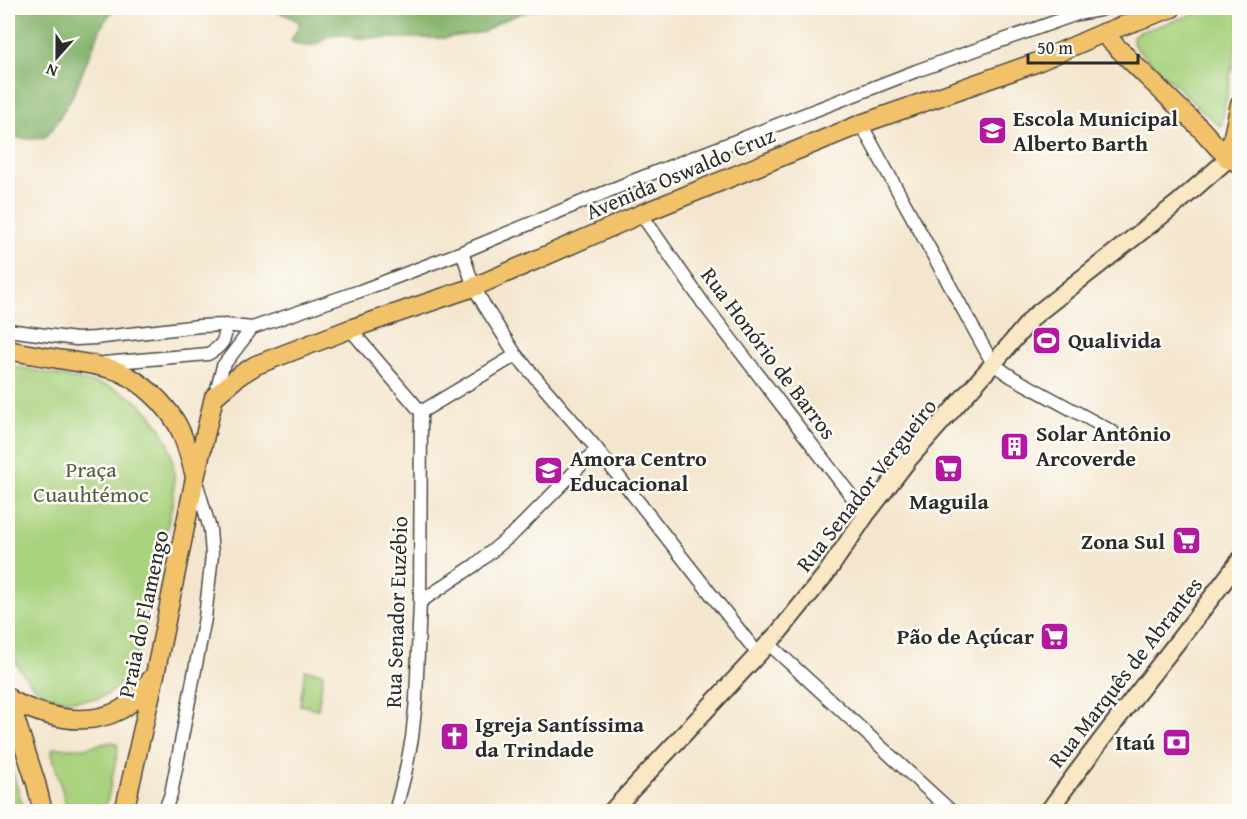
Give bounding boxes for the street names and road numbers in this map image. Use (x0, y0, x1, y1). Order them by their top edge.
street label: Avenida Oswaldo Cruz (580, 118, 780, 227)
street label: Rua Honório de Barros (694, 260, 844, 446)
street label: Rua Senador Vergueiro (788, 391, 944, 579)
street label: Rua Senador Euzébio (377, 515, 415, 709)
street label: Praia do Flamengo (110, 527, 176, 701)
street label: Rua Marquês de Abrantes (1040, 570, 1210, 774)

